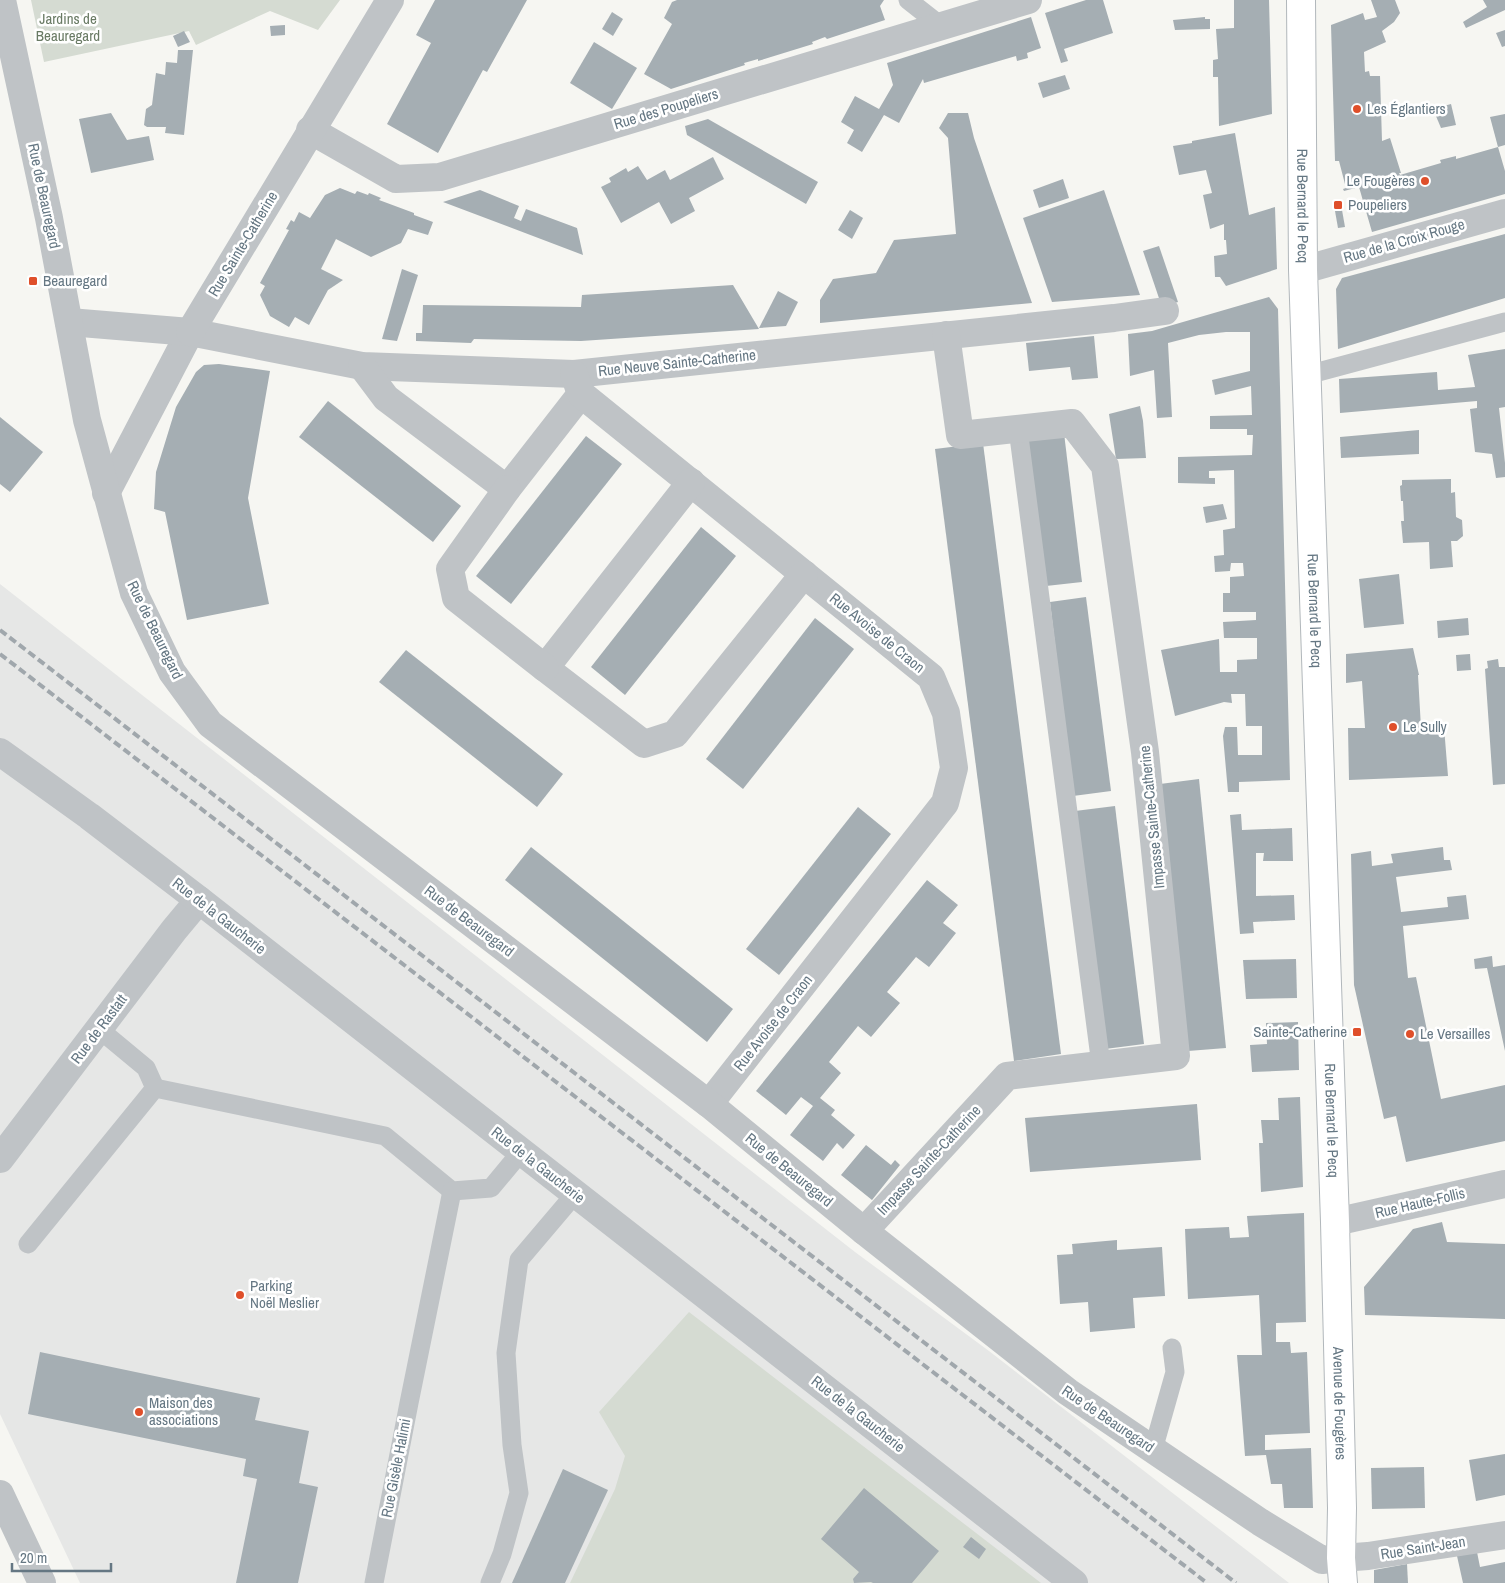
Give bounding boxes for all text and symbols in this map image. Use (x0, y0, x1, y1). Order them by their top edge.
park label: Jardins de Beauregard (36, 8, 100, 46)
street label: Rue des Poupeliers (611, 83, 721, 134)
place label: Les Églantiers (1367, 98, 1446, 119)
marker: Les Églantiers (1351, 103, 1363, 115)
street label: Rue de Beauregard (23, 141, 66, 251)
street label: Rue Bernard le Pecq (1292, 149, 1314, 263)
place label: Le Fougères (1347, 170, 1415, 191)
marker: Le Fougères (1419, 175, 1431, 187)
street label: Rue Sainte-Catherine (203, 187, 282, 300)
place label: Poupeliers (1348, 194, 1407, 215)
marker: Poupeliers (1332, 199, 1344, 211)
street label: Rue de la Croix Rouge (1341, 213, 1467, 268)
place label: Beauregard (43, 270, 107, 291)
marker: Beauregard (27, 275, 39, 287)
street label: Rue Neuve Sainte-Catherine (597, 344, 757, 381)
street label: Rue Bernard le Pecq (1303, 553, 1327, 668)
street label: Rue de Beauregard (122, 577, 188, 683)
street label: Rue Avoise de Craon (825, 588, 929, 677)
place label: Le Sully (1403, 716, 1448, 737)
marker: Le Sully (1387, 721, 1399, 733)
street label: Impasse Sainte-Catherine (1134, 744, 1169, 890)
street label: Rue de la Gaucherie (168, 872, 271, 959)
street label: Rue de Beauregard (420, 880, 518, 961)
street label: Rue Avoise de Craon (728, 970, 817, 1075)
street label: Rue de Rastatt (66, 989, 132, 1068)
place label: Sainte-Catherine (1253, 1021, 1347, 1042)
place label: Le Versailles (1420, 1023, 1490, 1044)
marker: Sainte-Catherine (1351, 1026, 1363, 1038)
marker: Le Versailles (1404, 1028, 1416, 1040)
street label: Rue Bernard le Pecq (1320, 1063, 1345, 1178)
street label: Impasse Sainte-Catherine (872, 1100, 985, 1219)
street label: Rue de la Gaucherie (487, 1121, 590, 1208)
street label: Rue de Beauregard (741, 1128, 838, 1212)
street label: Rue Haute-Follis (1373, 1182, 1467, 1223)
place label: Parking Noël Meslier (250, 1275, 319, 1313)
marker: Parking Noël Meslier (234, 1289, 246, 1301)
street label: Avenue de Fougères (1328, 1345, 1352, 1460)
street label: Rue de la Gaucherie (807, 1370, 910, 1457)
street label: Rue de Beauregard (1058, 1380, 1159, 1457)
place label: Maison des associations (149, 1392, 218, 1430)
marker: Maison des associations (133, 1406, 145, 1418)
street label: Rue Gisèle Halimi (376, 1417, 415, 1519)
street label: Rue Saint-Jean (1379, 1530, 1467, 1565)
scale bar (12, 1540, 111, 1572)
text: 20 m (20, 1547, 47, 1568)

